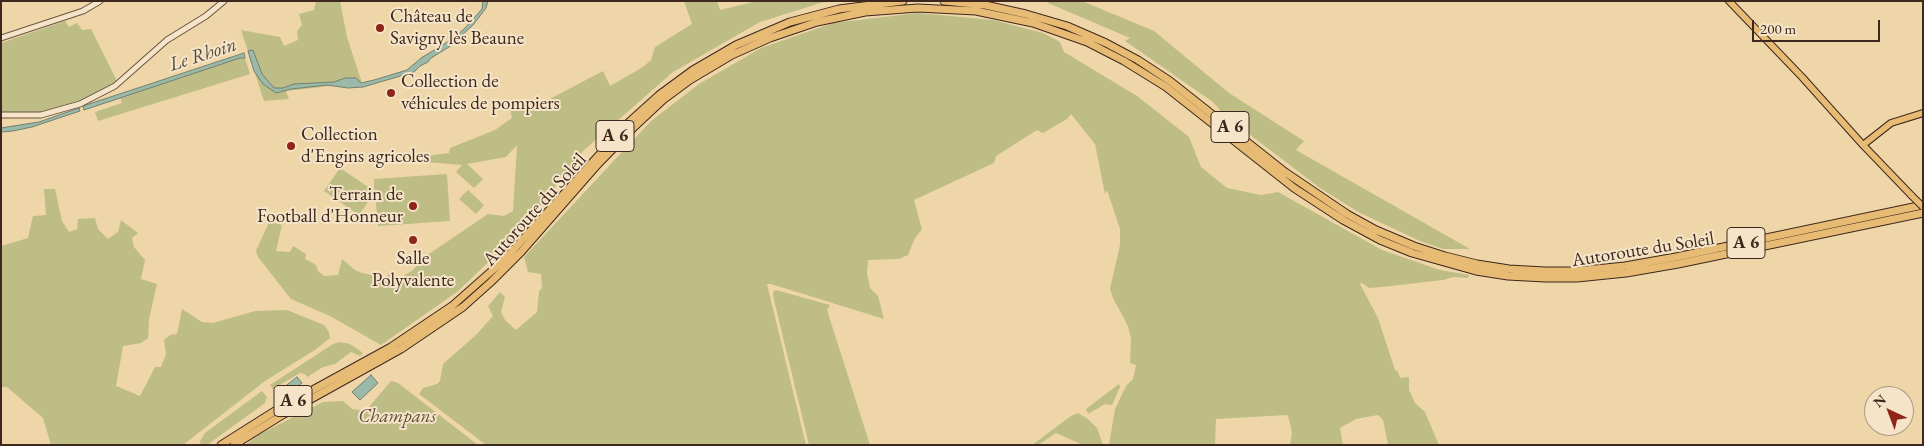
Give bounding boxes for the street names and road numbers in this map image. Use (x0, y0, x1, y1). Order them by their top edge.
road number: A 6 (1211, 111, 1249, 142)
road number: A 6 (596, 120, 634, 152)
street label: Autoroute du Soleil (478, 149, 592, 271)
street label: Autoroute du Soleil (1570, 227, 1716, 273)
road number: A 6 (1727, 228, 1765, 258)
road number: A 6 (274, 386, 312, 416)

